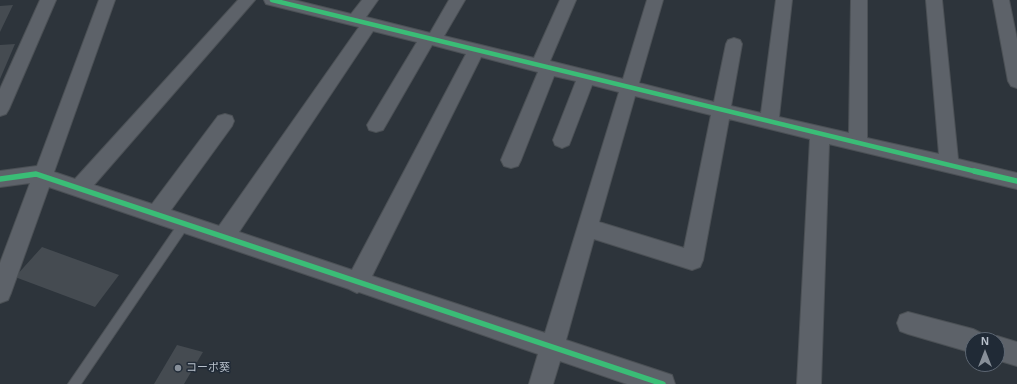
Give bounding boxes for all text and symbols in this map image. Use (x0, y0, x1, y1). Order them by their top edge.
north arrow (965, 332, 1005, 372)
text: N (981, 335, 989, 347)
place label: コーポ葵 (186, 361, 230, 375)
marker: コーポ葵 (173, 363, 183, 373)

